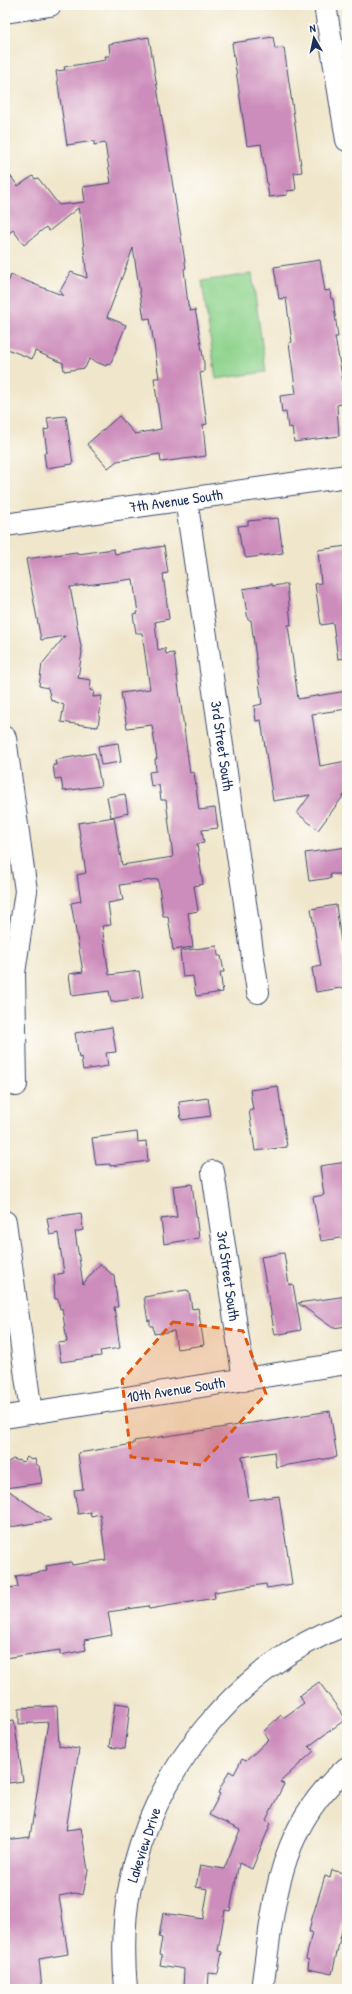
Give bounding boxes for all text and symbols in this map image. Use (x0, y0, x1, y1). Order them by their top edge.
north arrow (294, 18, 334, 58)
text: N (308, 21, 317, 35)
street label: 7th Avenue South (128, 484, 224, 517)
street label: 3rd Street South (206, 700, 239, 792)
street label: 3rd Street South (212, 1230, 245, 1322)
street label: 10th Avenue South (125, 1371, 226, 1408)
street label: Lakeview Drive (122, 1805, 166, 1885)

